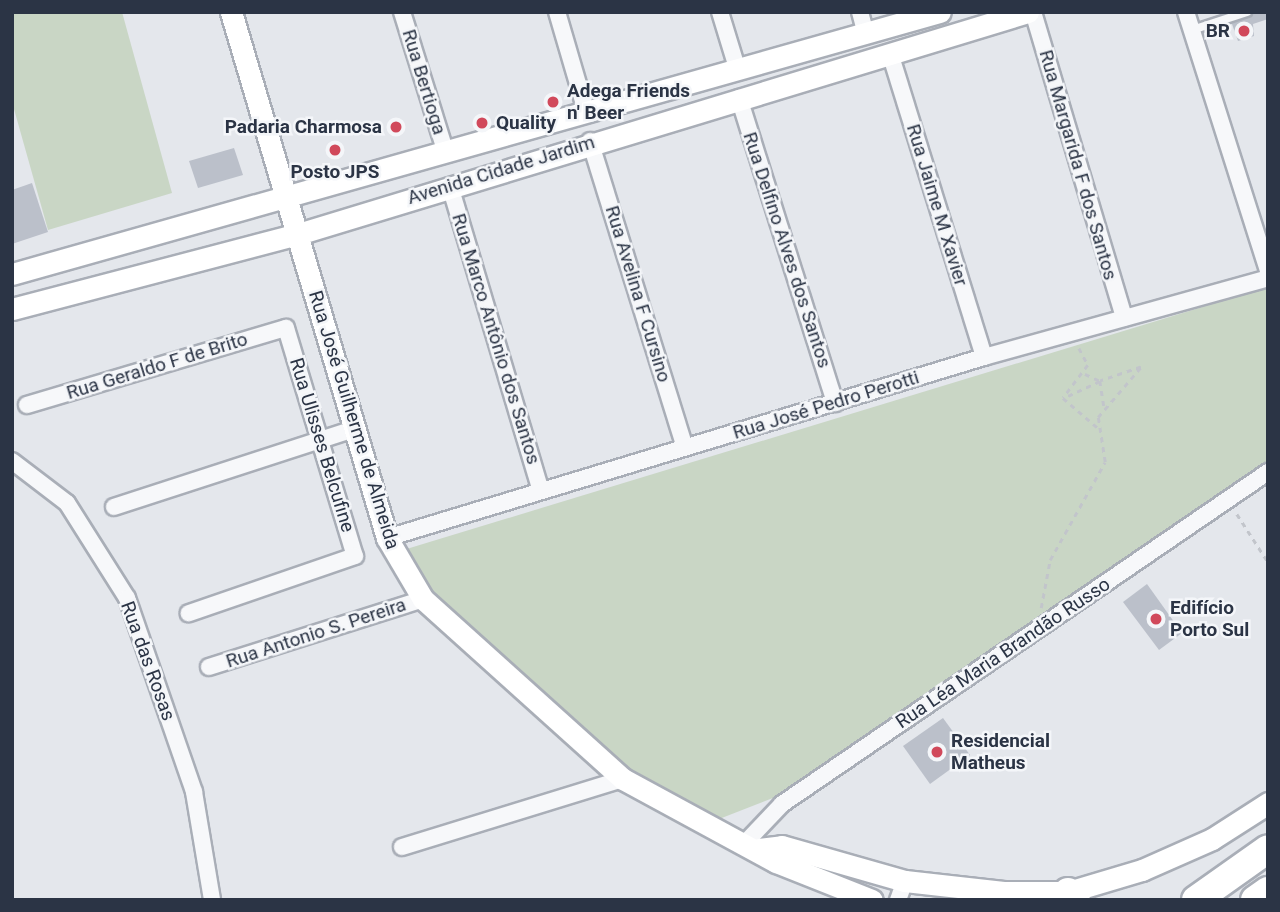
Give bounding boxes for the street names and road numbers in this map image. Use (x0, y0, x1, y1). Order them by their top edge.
street label: Rua Bertioga (397, 27, 451, 137)
street label: Rua Margarida F dos Santos (1034, 47, 1122, 283)
street label: Rua Jaime M Xavier (902, 121, 972, 289)
street label: Rua Delfino Alves dos Santos (738, 129, 836, 371)
street label: Avenida Cidade Jardim (405, 131, 597, 209)
street label: Rua Avelina F Cursino (600, 203, 676, 385)
street label: Rua Marco Antônio dos Santos (447, 211, 545, 467)
street label: Rua José Guilherme de Almeida (304, 288, 404, 552)
street label: Rua Geraldo F de Brito (64, 328, 250, 404)
street label: Rua Ulisses Belcufine (285, 355, 359, 535)
street label: Rua José Pedro Perotti (730, 366, 922, 444)
street label: Rua Léa Maria Brandão Russo (892, 573, 1114, 733)
street label: Rua Antonio S. Pereira (223, 593, 409, 673)
street label: Rua das Rosas (116, 598, 180, 724)

